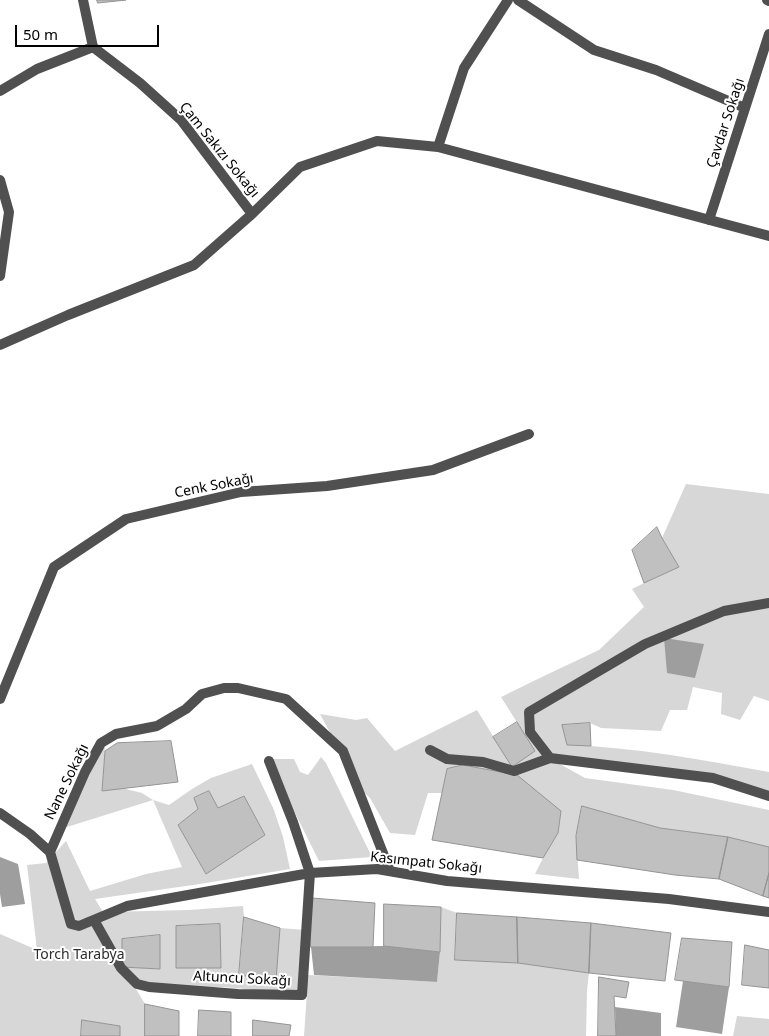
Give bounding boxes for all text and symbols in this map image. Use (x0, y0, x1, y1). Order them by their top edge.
scale bar (18, 15, 161, 47)
text: 50 m (23, 24, 58, 44)
street label: Çavdar Sokağı (704, 76, 748, 170)
street label: Çam Sakızı Sokağı (175, 99, 263, 201)
street label: Cenk Sokağı (173, 470, 255, 502)
street label: Nane Sokağı (41, 741, 93, 823)
street label: Kasımpatı Sokağı (369, 849, 483, 877)
park label: Torch Tarabya (34, 947, 124, 963)
street label: Altuncu Sokağı (193, 968, 291, 990)

